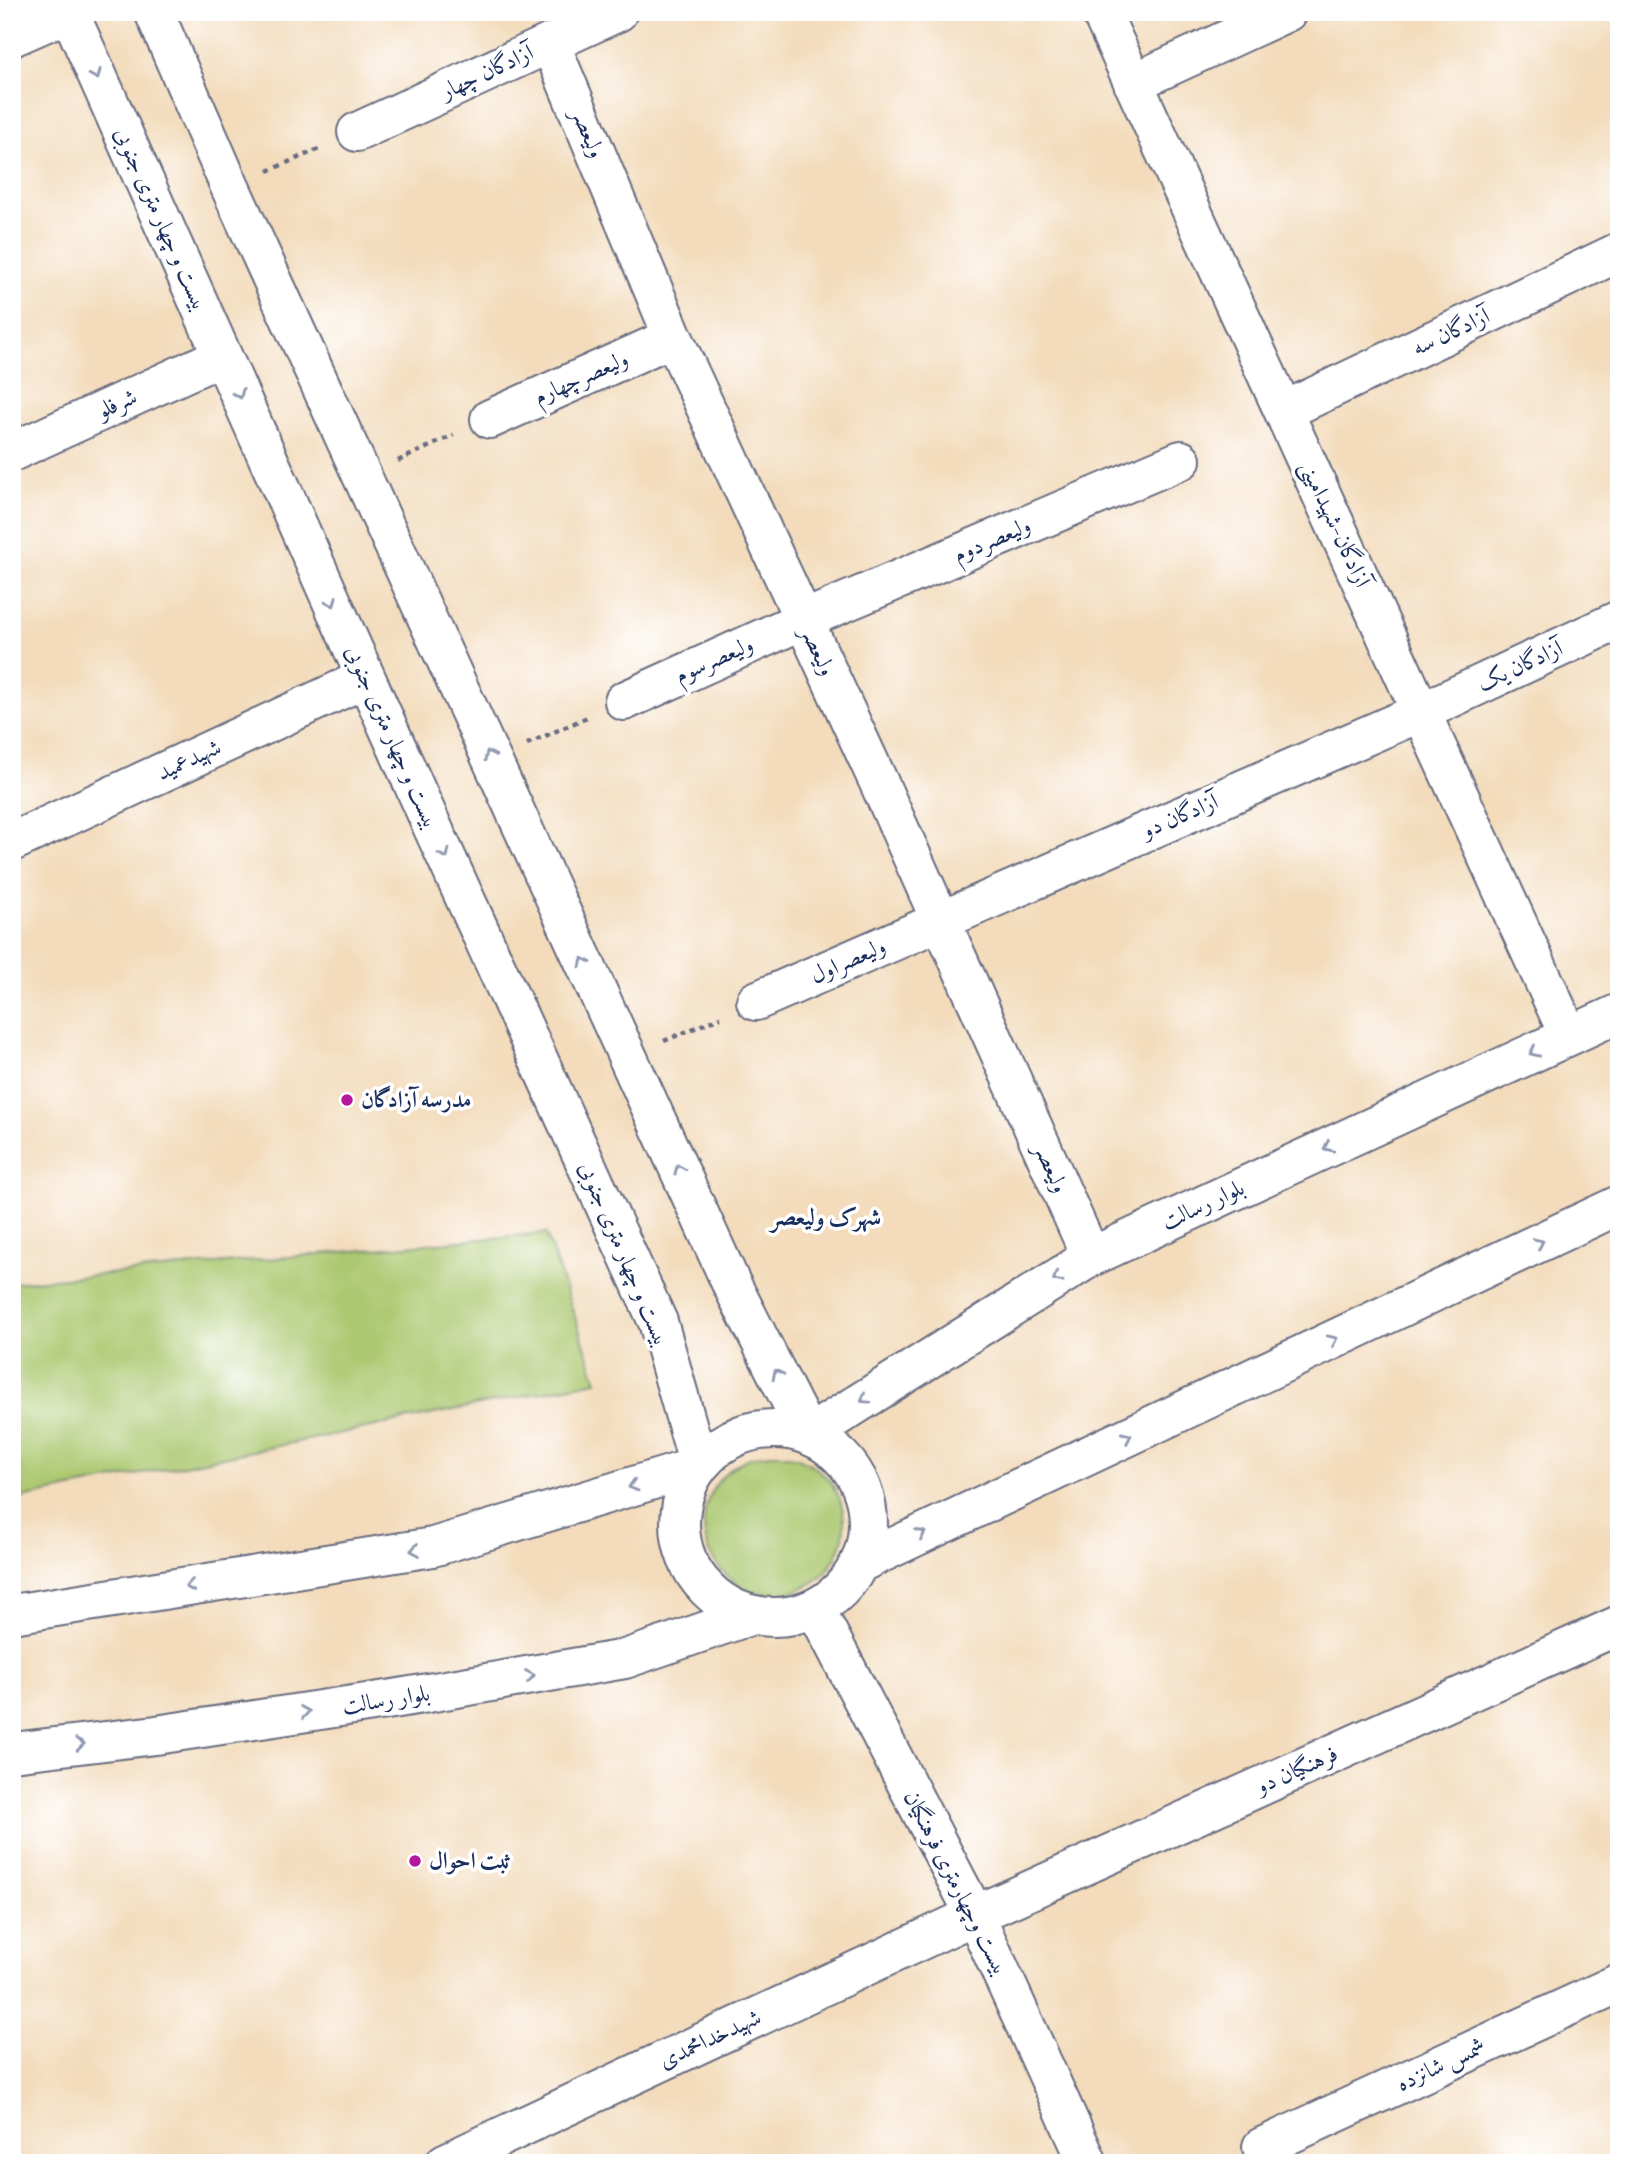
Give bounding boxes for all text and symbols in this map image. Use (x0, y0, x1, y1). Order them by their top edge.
street label: آزادگان چهار (434, 36, 541, 106)
one-way arrow (88, 67, 102, 80)
street label: ولیعصر (563, 102, 611, 163)
street label: بیست و چهار متری جنوبی (107, 123, 214, 315)
street label: آزادگان سه (1407, 300, 1497, 362)
street label: ولیعصرچهارم (529, 345, 635, 416)
street label: شرفلو (91, 383, 142, 427)
one-way arrow (231, 387, 245, 399)
street label: آزادگان-شهیدامینی (1293, 456, 1379, 595)
street label: ولیعصردوم (949, 511, 1037, 573)
one-way arrow (324, 595, 338, 607)
street label: ولیعصر (793, 620, 842, 681)
street label: ولیعصرسوم (670, 630, 760, 694)
street label: آزادگان یک (1472, 632, 1570, 698)
street label: بیست و چهار متری جنوبی (338, 641, 445, 833)
street label: شهیدعمید (152, 733, 226, 787)
one-way arrow (483, 750, 497, 762)
street label: آزادگان دو (1135, 785, 1225, 845)
one-way arrow (437, 847, 451, 859)
street label: ولیعصراول (806, 932, 891, 991)
one-way arrow (579, 957, 593, 969)
one-way arrow (1529, 1044, 1541, 1058)
place label: مدرسه آزادگان (361, 1085, 471, 1114)
marker: مدرسه آزادگان (339, 1092, 355, 1108)
street label: ولیعصر (1026, 1137, 1074, 1198)
one-way arrow (1323, 1139, 1335, 1153)
street label: بیست و چهار متری جنوبی (572, 1158, 675, 1351)
one-way arrow (673, 1164, 687, 1176)
street label: بلوار رسالت (1157, 1174, 1249, 1236)
district label: شهرک ولیعصر (768, 1203, 881, 1233)
one-way arrow (1532, 1237, 1544, 1251)
one-way arrow (1052, 1270, 1065, 1283)
one-way arrow (1326, 1334, 1338, 1348)
one-way arrow (771, 1369, 785, 1381)
one-way arrow (859, 1391, 872, 1404)
one-way arrow (1120, 1431, 1132, 1445)
one-way arrow (628, 1478, 640, 1493)
one-way arrow (914, 1528, 927, 1542)
one-way arrow (409, 1542, 421, 1557)
one-way arrow (184, 1578, 196, 1593)
one-way arrow (524, 1669, 536, 1684)
street label: بلوار رسالت (340, 1679, 432, 1721)
one-way arrow (299, 1705, 311, 1720)
one-way arrow (75, 1737, 86, 1752)
street label: فرهنگیان دو (1250, 1740, 1342, 1801)
street label: بیست وچهارمتری فرهنگیان (897, 1786, 1015, 1980)
place label: ثبت احوال (429, 1847, 511, 1875)
marker: ثبت احوال (407, 1853, 423, 1869)
street label: شهیدخدامحمدی (654, 2003, 766, 2075)
street label: شمس شانزده (1392, 2032, 1491, 2099)

